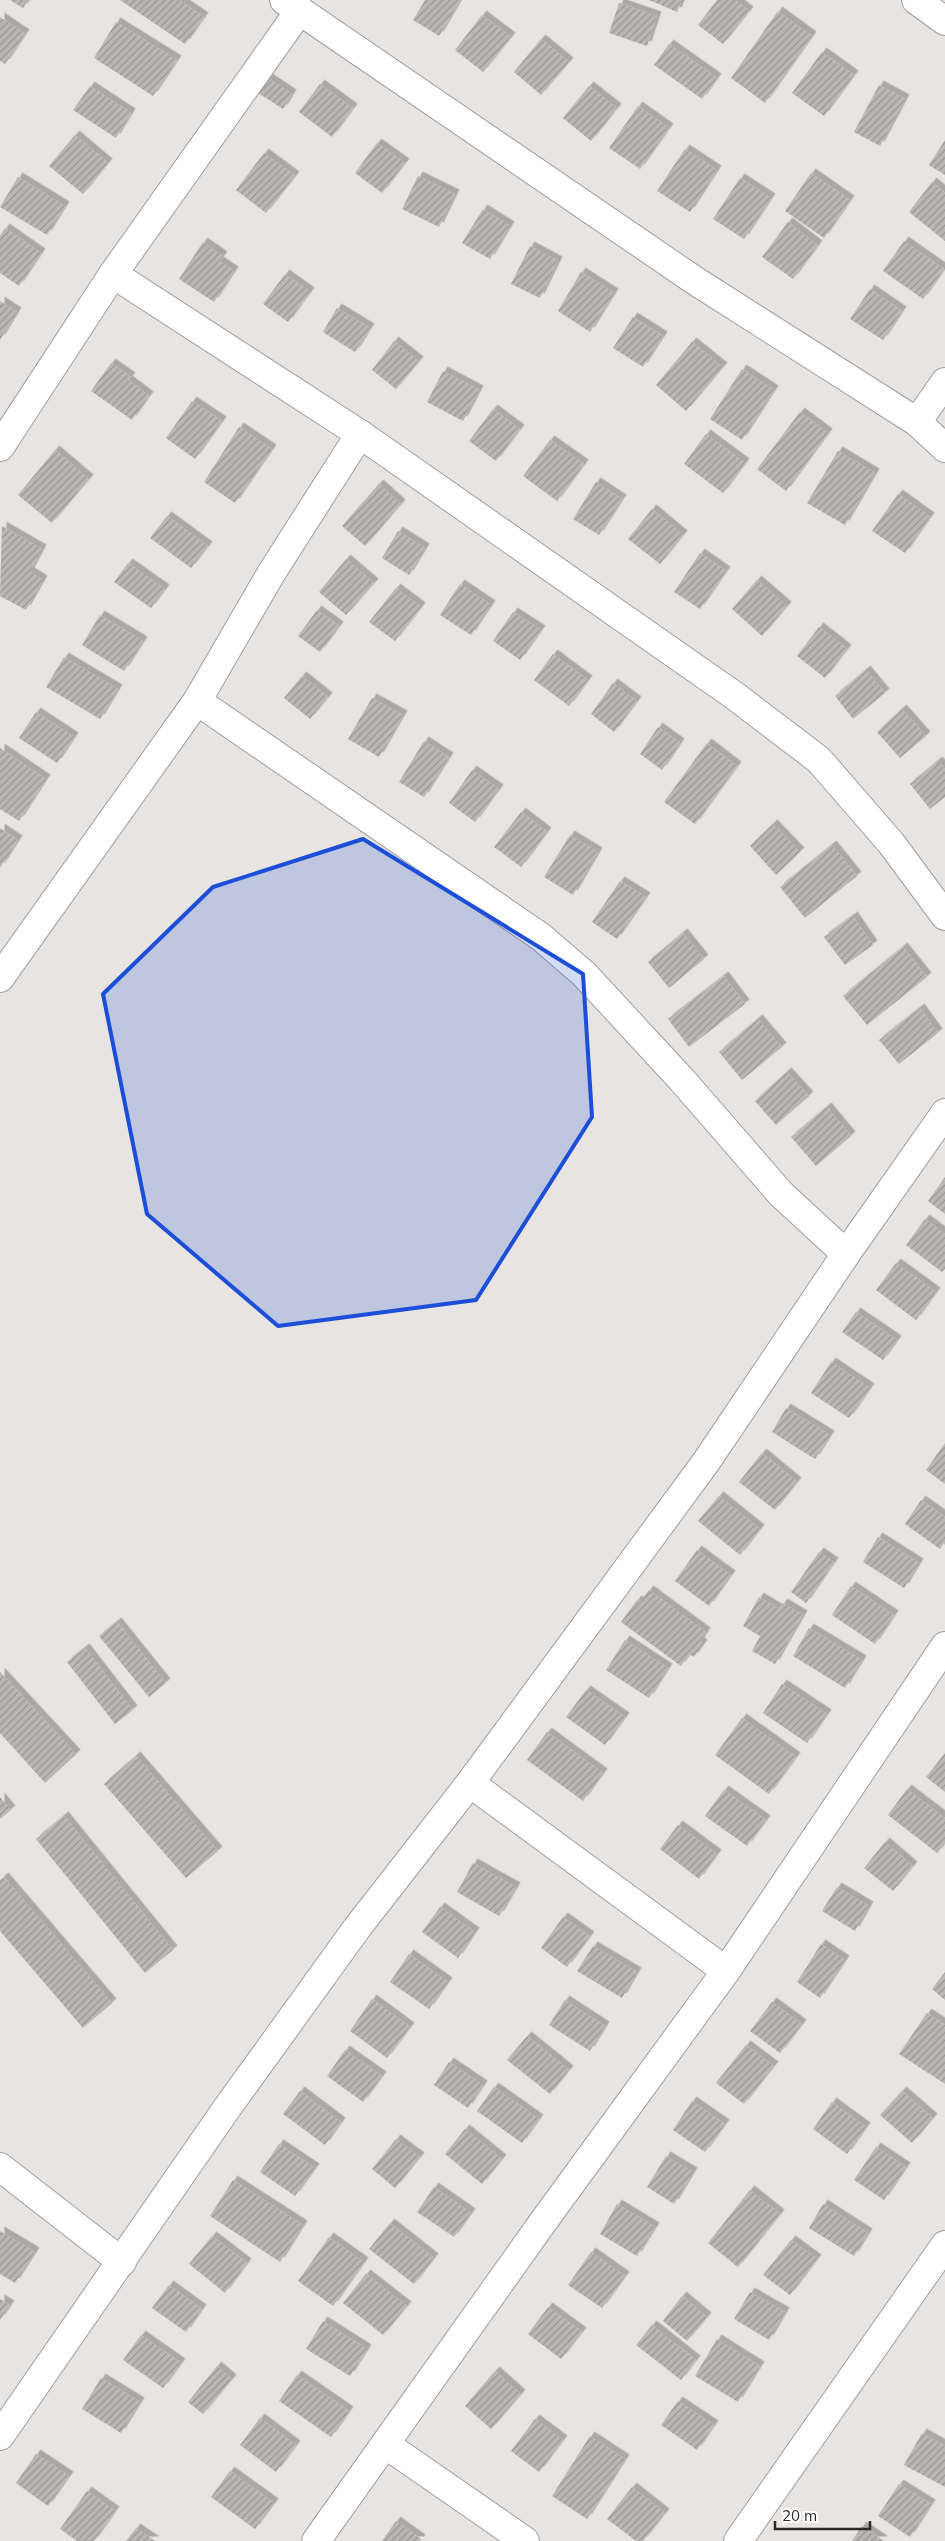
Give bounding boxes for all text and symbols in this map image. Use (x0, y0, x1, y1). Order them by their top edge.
scale bar (775, 2498, 870, 2530)
text: 20 m (782, 2506, 817, 2525)

